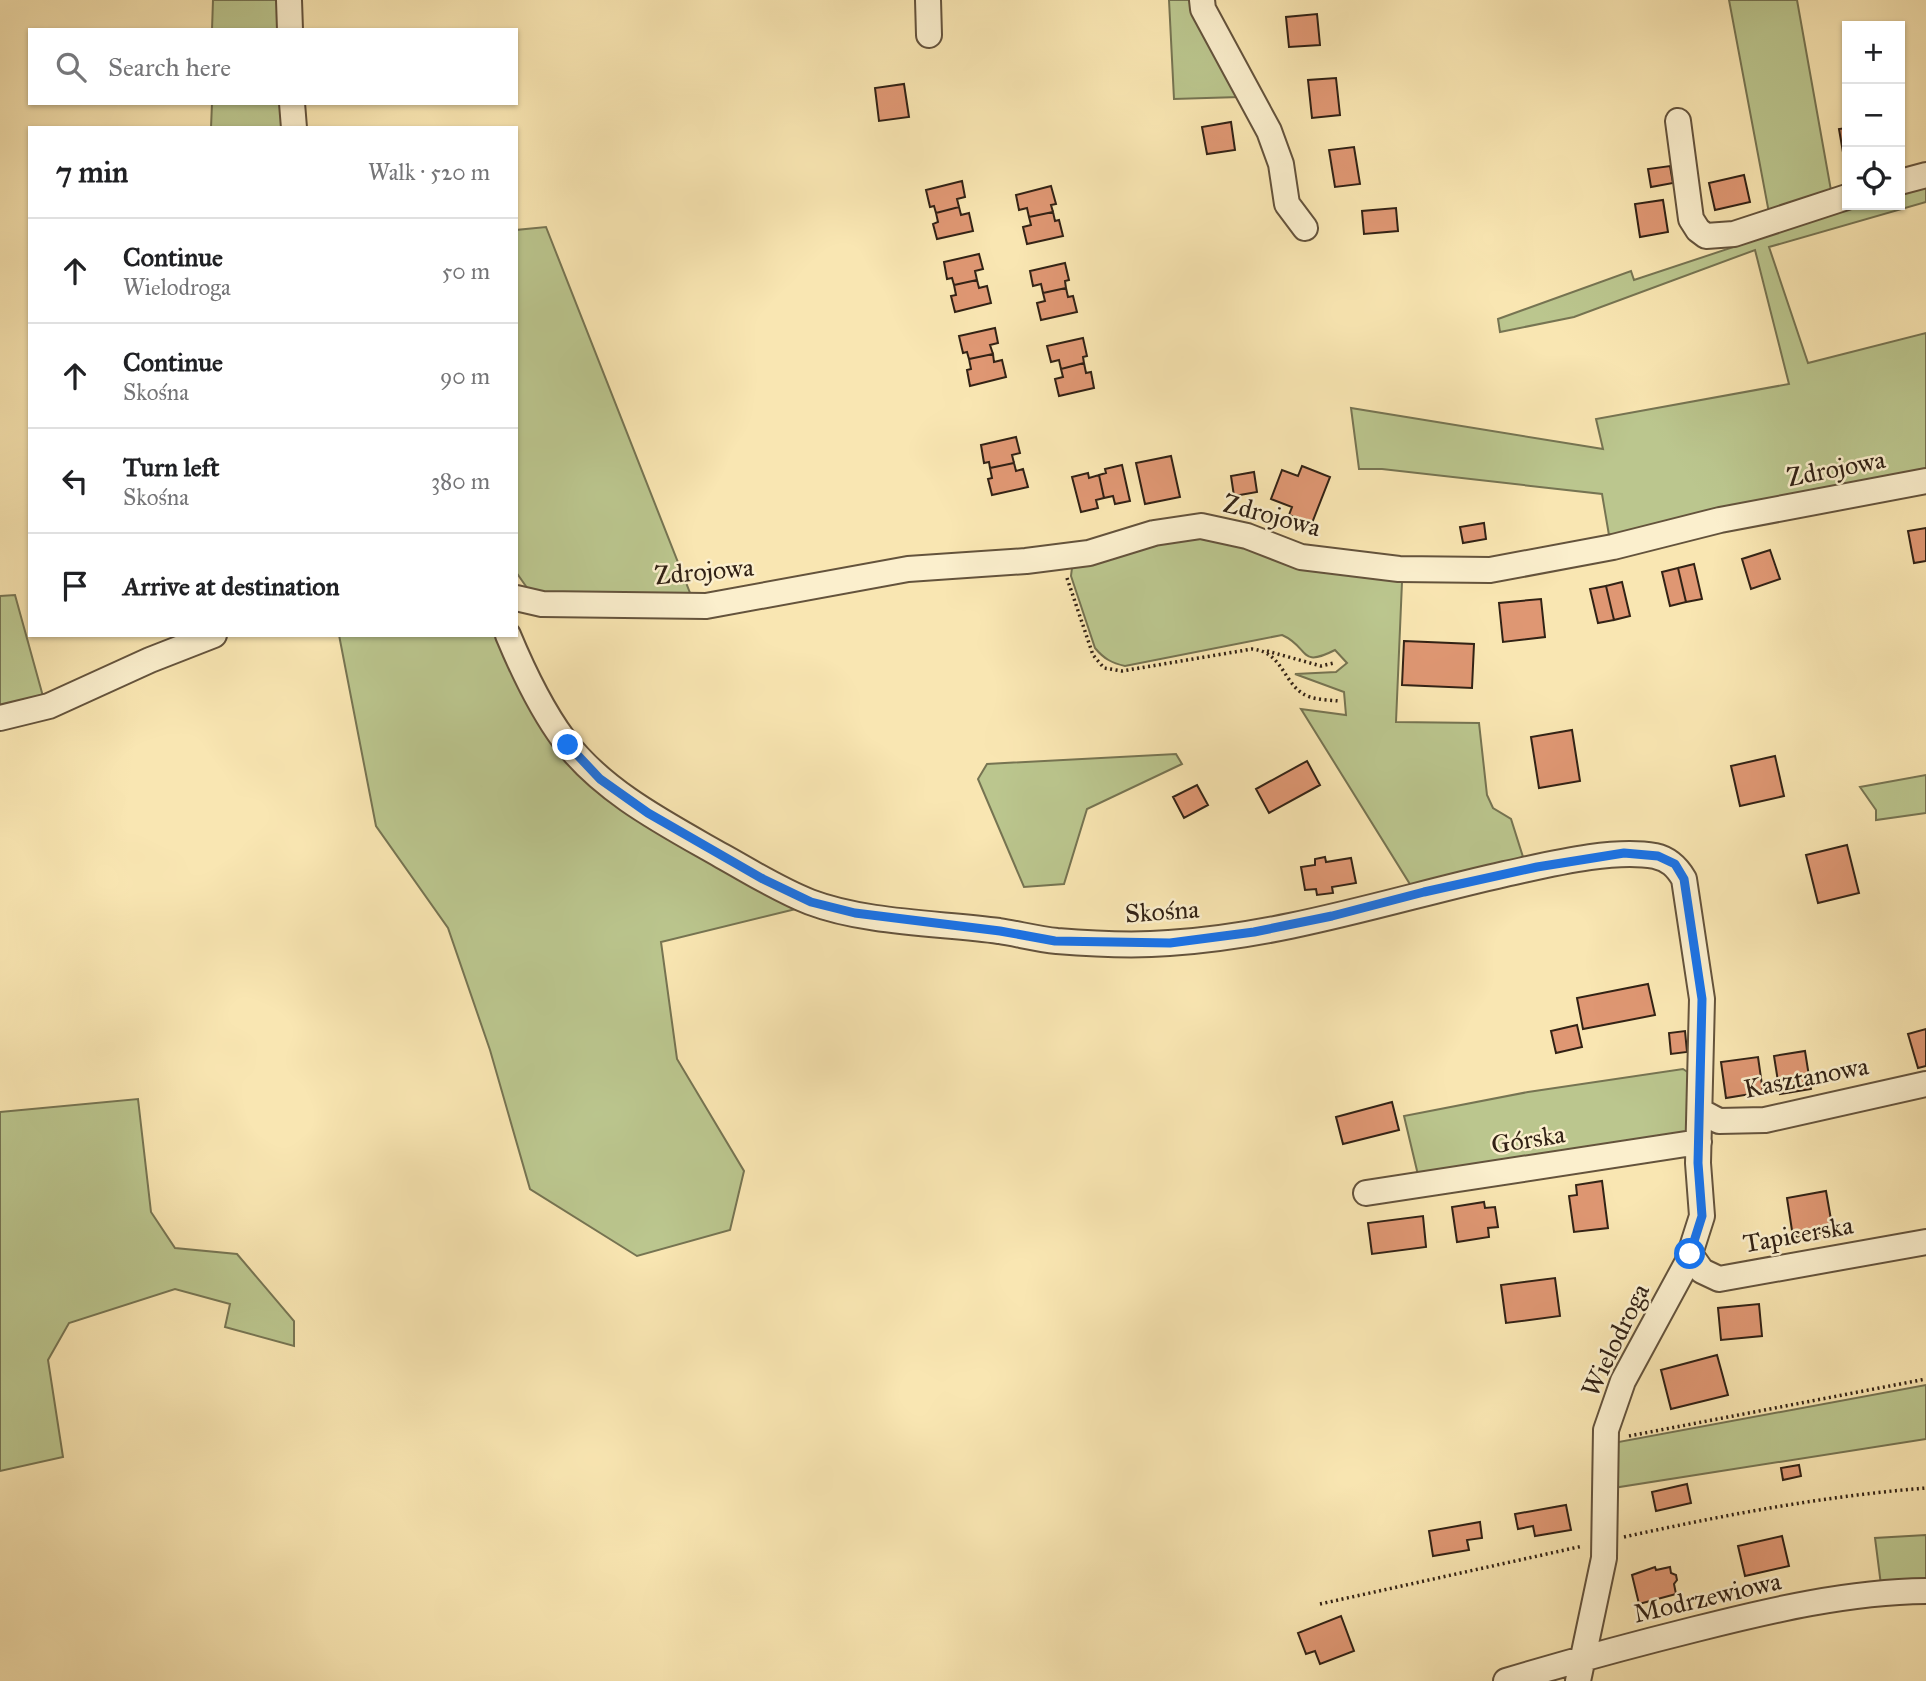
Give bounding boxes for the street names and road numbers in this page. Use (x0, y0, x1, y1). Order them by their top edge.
street label: Zdrojowa (1784, 443, 1888, 493)
street label: Zdrojowa (1220, 487, 1324, 543)
street label: Zdrojowa (653, 551, 755, 591)
street label: Skośna (1124, 892, 1200, 930)
street label: Kasztanowa (1741, 1049, 1871, 1105)
street label: Górska (1489, 1117, 1567, 1161)
street label: Tapicerska (1740, 1209, 1856, 1259)
street label: Wielodroga (1574, 1278, 1656, 1402)
street label: Modrzewiowa (1630, 1564, 1784, 1630)

